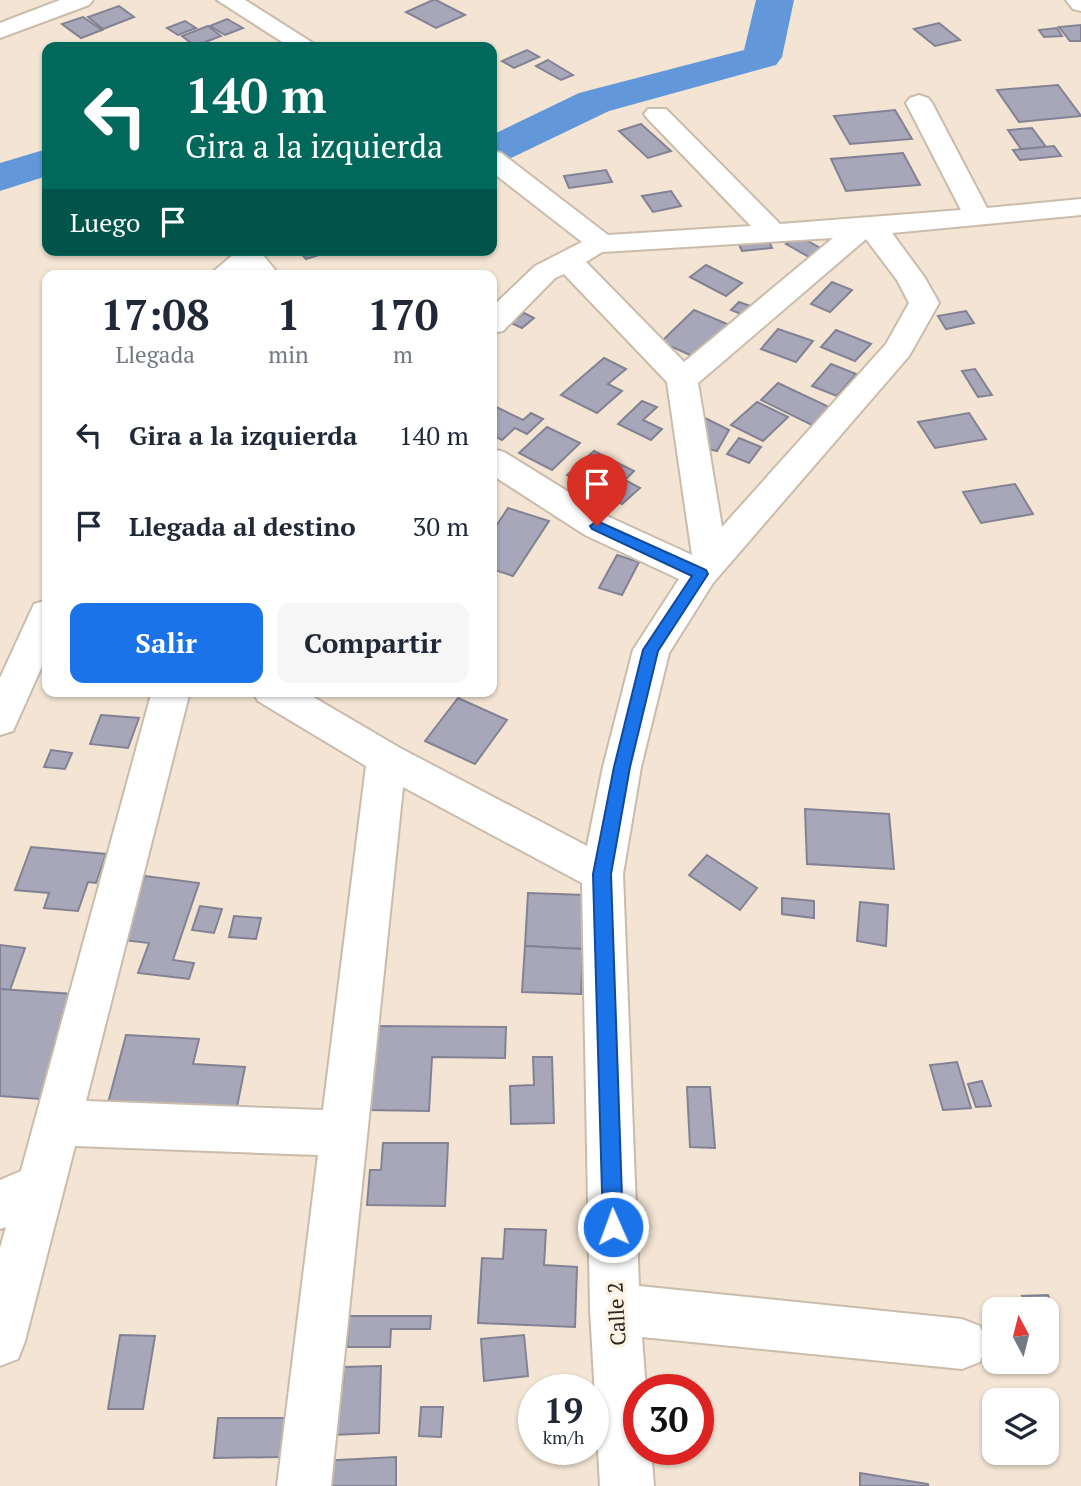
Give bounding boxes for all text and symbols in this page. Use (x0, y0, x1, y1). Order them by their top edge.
text: 140 m (185, 62, 327, 127)
icon: left (70, 70, 161, 161)
text: Gira a la izquierda (185, 125, 443, 167)
icon: arrive (154, 203, 192, 241)
text: Luego (70, 205, 140, 239)
text: 17:08 (101, 286, 210, 342)
text: 1 (277, 286, 300, 342)
text: 170 (367, 286, 438, 342)
text: Llegada (116, 339, 195, 370)
text: min (268, 339, 309, 370)
text: m (393, 339, 413, 370)
icon: left (70, 416, 108, 454)
text: Gira a la izquierda (129, 418, 357, 452)
text: 140 m (399, 418, 469, 452)
pin (567, 454, 627, 526)
icon: arrive (578, 465, 616, 503)
icon: arrive (70, 507, 108, 545)
text: Llegada al destino (129, 509, 356, 543)
text: 30 m (413, 509, 469, 543)
button: Salir (70, 603, 263, 683)
button: Compartir (277, 603, 469, 683)
position arrow (576, 1190, 650, 1264)
street label: Calle 2 (600, 1281, 632, 1347)
north arrow (982, 1297, 1059, 1374)
map controls (982, 1297, 1059, 1465)
speed limit sign: 30 (623, 1374, 714, 1465)
text: 19 (544, 1387, 583, 1433)
button: layers (982, 1388, 1059, 1465)
text: km/h (543, 1425, 584, 1449)

